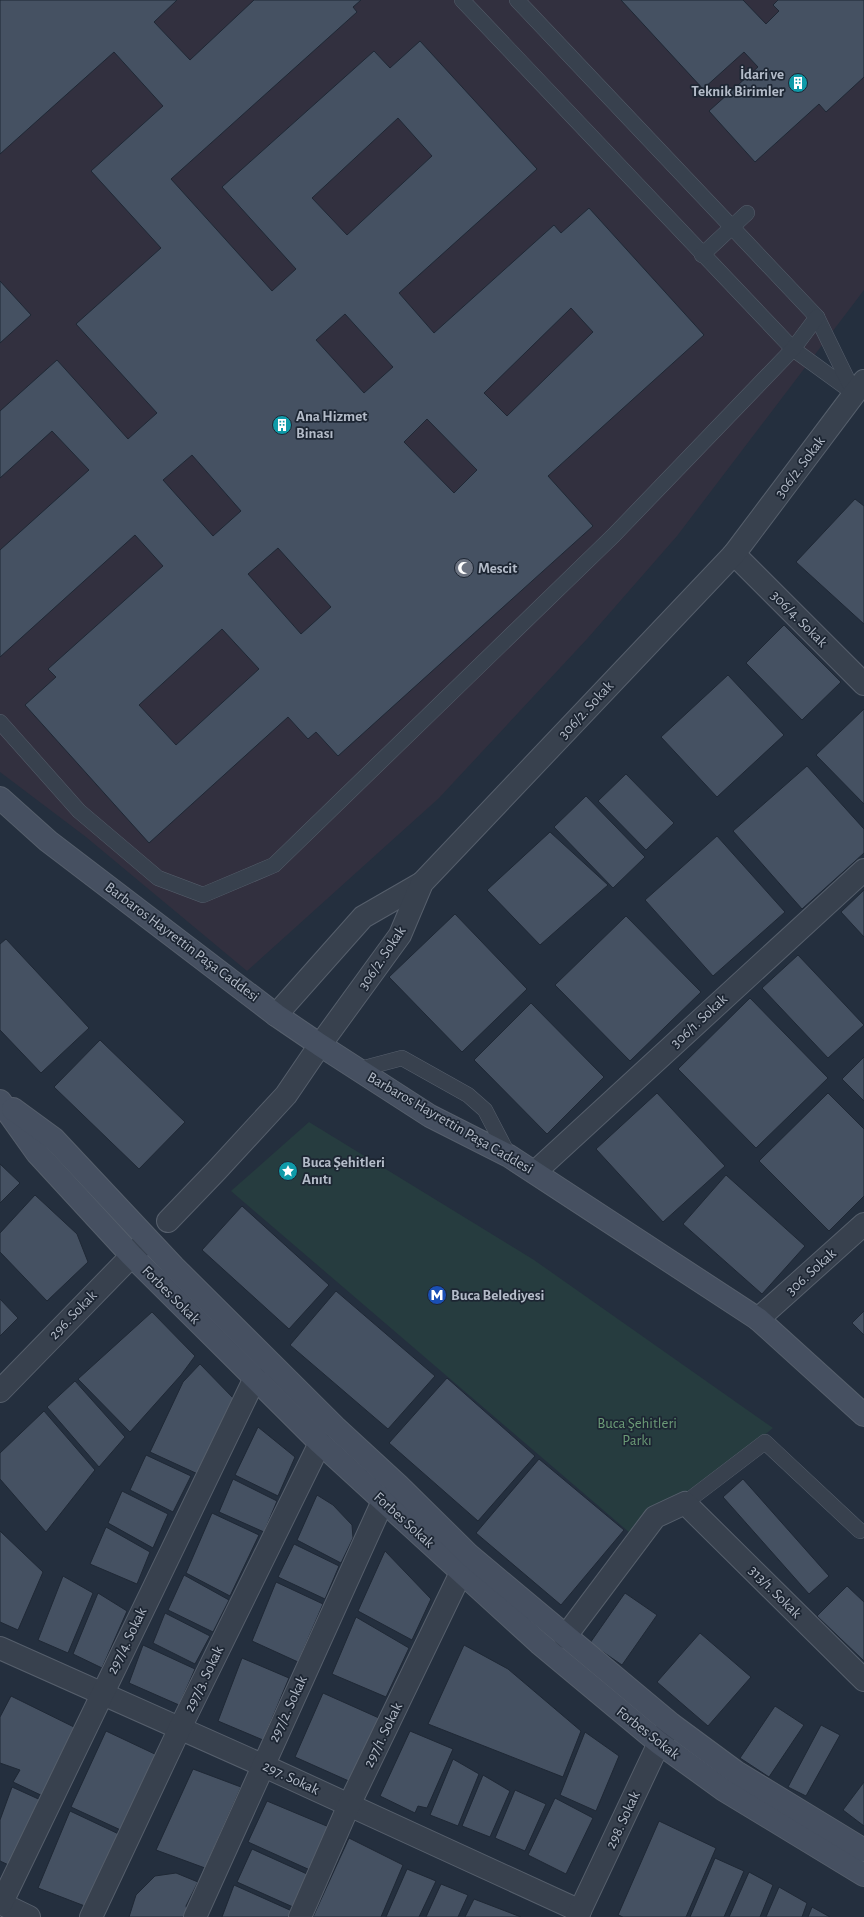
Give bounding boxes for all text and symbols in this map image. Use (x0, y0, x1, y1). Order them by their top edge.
place label: İdari ve Teknik Birimler (691, 66, 785, 99)
building icon: İdari ve Teknik Birimler (787, 72, 809, 94)
place label: Ana Hizmet Binası (296, 409, 367, 441)
building icon: Ana Hizmet Binası (271, 414, 293, 436)
street label: 306/2. Sokak (772, 433, 828, 501)
mosque icon: Mescit (453, 557, 475, 579)
place label: Mescit (478, 561, 517, 576)
street label: 306/4. Sokak (768, 588, 830, 650)
street label: 306/2. Sokak (556, 678, 616, 742)
street label: Barbaros Hayrettin Paşa Caddesi (102, 879, 262, 1005)
street label: 306/2. Sokak (355, 924, 409, 992)
street label: 306/1. Sokak (668, 991, 730, 1051)
street label: Barbaros Hayrettin Paşa Caddesi (365, 1069, 535, 1177)
place label: Buca Şehitleri Anıtı (302, 1155, 385, 1187)
place icon: Buca Şehitleri Anıtı (277, 1160, 299, 1182)
street label: 306. Sokak (783, 1246, 839, 1298)
street label: Forbes Sokak (139, 1263, 203, 1327)
metro station icon: Buca Belediyesi (426, 1284, 448, 1306)
street label: 296. Sokak (46, 1288, 100, 1342)
place label: Buca Belediyesi (451, 1288, 544, 1303)
park label: Buca Şehitleri Parkı (597, 1416, 677, 1448)
street label: Forbes Sokak (371, 1489, 437, 1551)
street label: 313/1. Sokak (746, 1563, 804, 1621)
street label: 297/4. Sokak (104, 1605, 150, 1677)
street label: 297/3. Sokak (182, 1644, 226, 1714)
street label: 297/2. Sokak (266, 1673, 310, 1745)
street label: 297/1. Sokak (361, 1700, 405, 1770)
street label: Forbes Sokak (614, 1704, 682, 1762)
street label: 297. Sokak (260, 1758, 322, 1798)
street label: 298. Sokak (603, 1789, 643, 1851)

